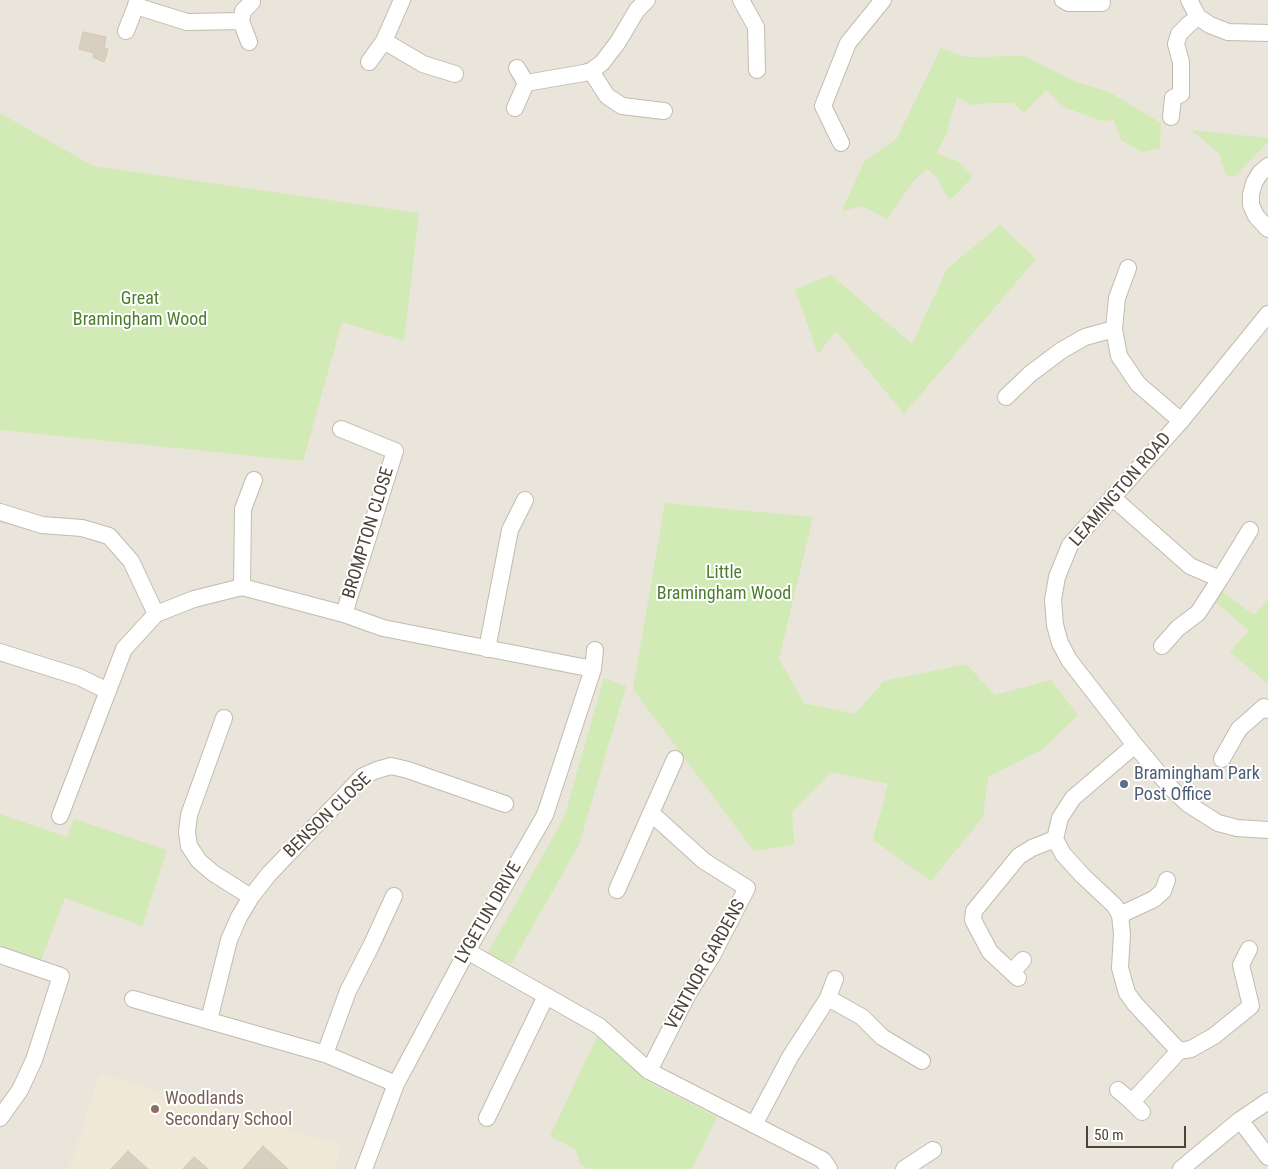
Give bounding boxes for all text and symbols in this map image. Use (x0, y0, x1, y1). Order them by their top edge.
park label: Great Bramingham Wood (73, 288, 207, 330)
street label: LEAMINGTON ROAD (1066, 429, 1176, 551)
street label: BROMPTON CLOSE (339, 465, 399, 601)
park label: Little Bramingham Wood (657, 562, 791, 604)
place label: Bramingham Park Post Office (1134, 763, 1260, 806)
street label: BENSON CLOSE (280, 769, 376, 863)
marker: Bramingham Park Post Office (1118, 778, 1130, 790)
street label: LYGETUN DRIVE (451, 858, 527, 968)
street label: VENTNOR GARDENS (661, 896, 751, 1034)
place label: Woodlands Secondary School (165, 1088, 292, 1130)
marker: Woodlands Secondary School (149, 1103, 161, 1115)
scale bar (1088, 1116, 1188, 1148)
text: 50 m (1094, 1126, 1124, 1144)

